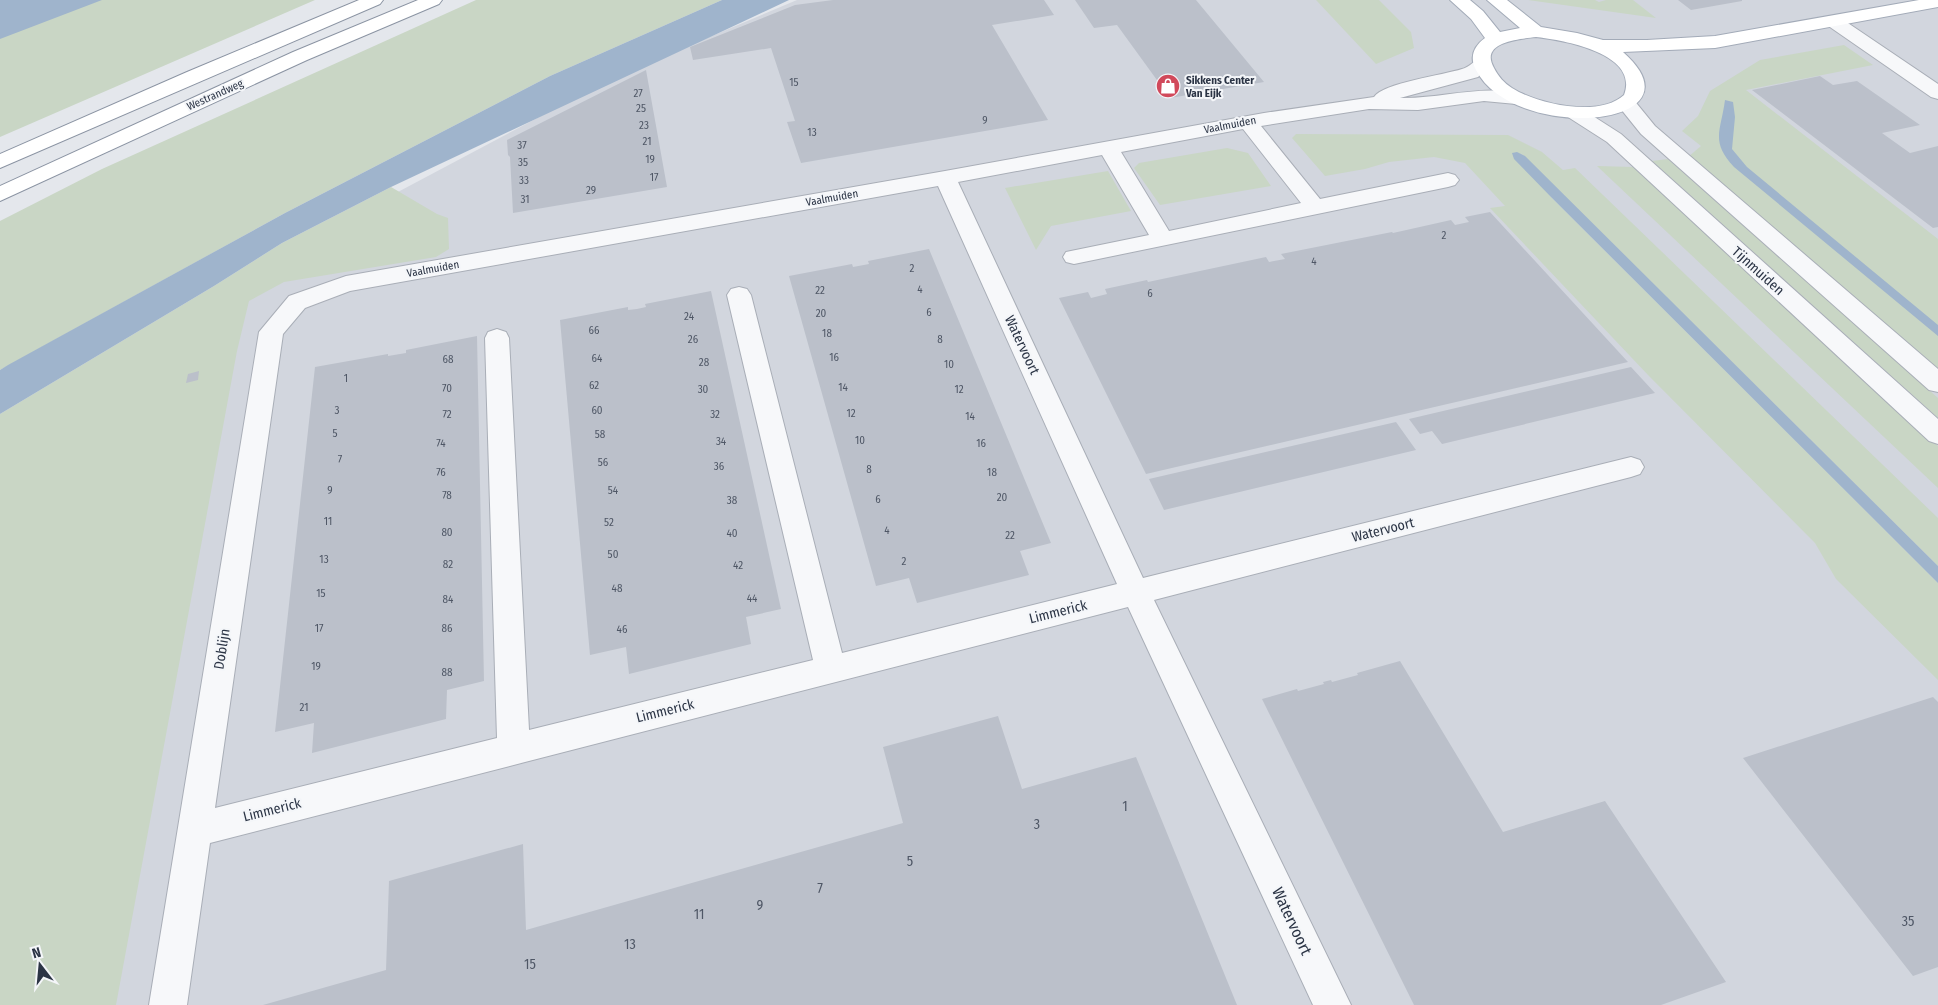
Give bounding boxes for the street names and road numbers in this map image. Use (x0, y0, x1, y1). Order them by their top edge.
street label: Westrandweg (185, 76, 246, 113)
street label: Vaalmuiden (1203, 114, 1257, 136)
street label: Vaalmuiden (805, 187, 859, 209)
street label: Tijnmuiden (1728, 243, 1788, 299)
street label: Vaalmuiden (406, 258, 460, 280)
street label: Watervoort (1001, 313, 1043, 378)
street label: Watervoort (1350, 514, 1416, 546)
street label: Limmerick (1027, 596, 1089, 627)
street label: Doblijn (210, 627, 234, 671)
street label: Limmerick (634, 695, 696, 726)
street label: Limmerick (241, 794, 303, 825)
street label: Watervoort (1268, 884, 1316, 959)

